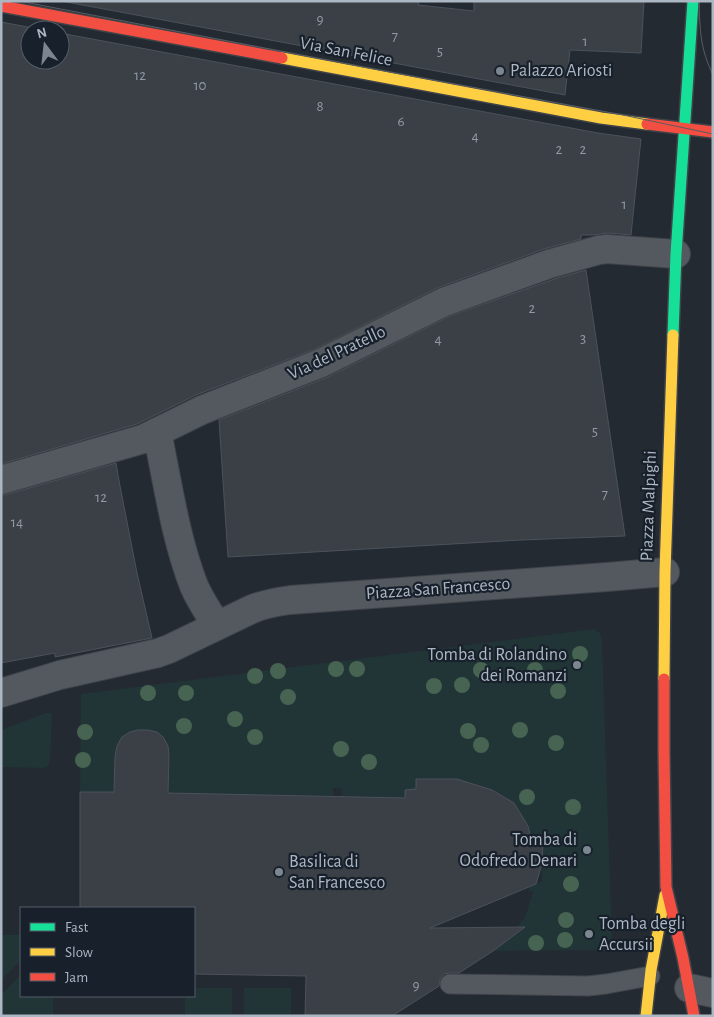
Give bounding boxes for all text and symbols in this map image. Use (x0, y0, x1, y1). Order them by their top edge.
house number: 9 (316, 12, 324, 27)
north arrow (20, 20, 70, 70)
text: N (35, 25, 48, 41)
house number: 7 (392, 29, 398, 44)
street label: Via San Felice (298, 34, 394, 70)
house number: 1 (582, 34, 588, 49)
house number: 5 (437, 44, 443, 59)
place label: Palazzo Ariosti (510, 62, 612, 80)
marker: Palazzo Ariosti (494, 65, 506, 77)
house number: 12 (134, 68, 146, 83)
house number: 10 (193, 78, 207, 93)
house number: 8 (316, 99, 324, 114)
house number: 6 (397, 114, 405, 129)
house number: 4 (471, 129, 479, 144)
house number: 2 (556, 142, 563, 157)
house number: 2 (580, 142, 587, 157)
house number: 1 (621, 197, 627, 212)
house number: 2 (529, 301, 536, 316)
street label: Via del Pratello (285, 323, 389, 383)
house number: 3 (580, 331, 586, 346)
house number: 4 (434, 332, 442, 347)
house number: 5 (592, 424, 598, 439)
street label: Piazza Malpighi (638, 450, 660, 562)
house number: 7 (602, 487, 608, 502)
house number: 12 (95, 490, 107, 505)
house number: 14 (11, 515, 23, 530)
street label: Piazza San Francesco (365, 575, 511, 603)
place label: Tomba di Rolandino dei Romanzi (427, 646, 567, 685)
marker: Tomba di Rolandino dei Romanzi (571, 659, 583, 671)
place label: Tomba di Odofredo Denari (460, 831, 577, 870)
marker: Tomba di Odofredo Denari (581, 844, 593, 856)
place label: Basilica di San Francesco (289, 853, 386, 892)
marker: Basilica di San Francesco (273, 866, 285, 878)
legend (20, 907, 195, 997)
place label: Tomba degli Accursii (599, 915, 685, 954)
text: Fast (65, 920, 89, 935)
marker: Tomba degli Accursii (583, 928, 595, 940)
text: Slow (65, 945, 93, 960)
text: Jam (65, 970, 88, 985)
house number: 9 (412, 978, 420, 993)

